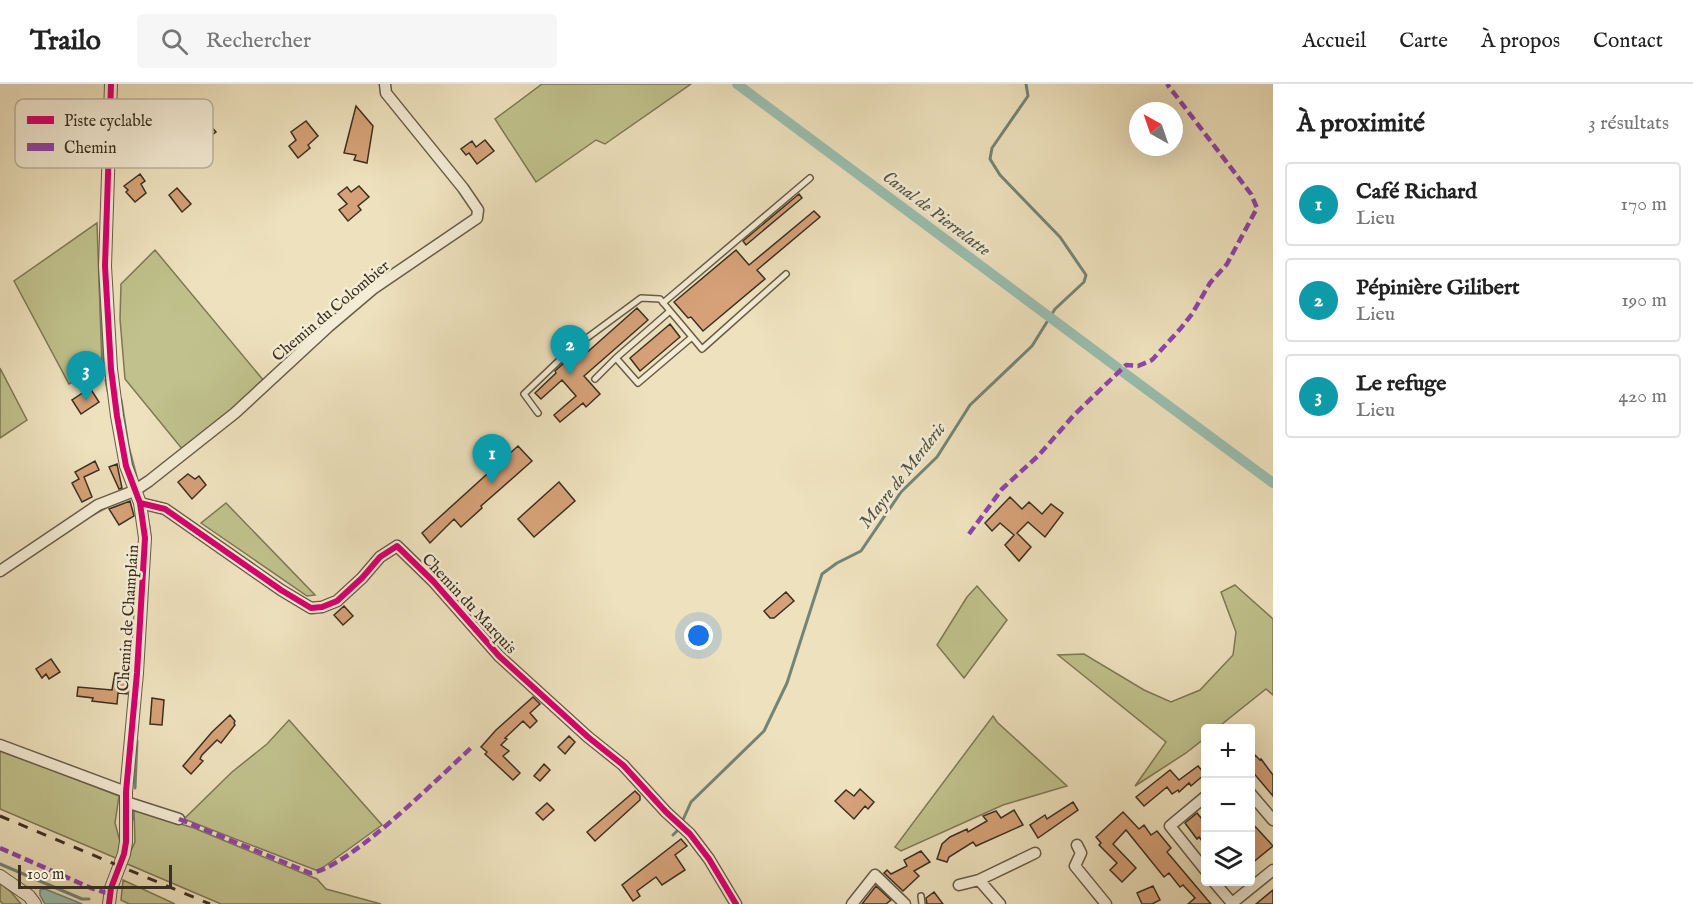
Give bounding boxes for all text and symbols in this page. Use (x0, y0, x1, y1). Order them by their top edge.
search box (137, 14, 557, 68)
text: Trailo (30, 24, 101, 59)
icon: search (158, 25, 191, 58)
text: Rechercher (206, 27, 311, 55)
text: Accueil (1302, 28, 1366, 55)
text: Carte (1399, 28, 1448, 55)
text: À propos (1481, 28, 1560, 55)
text: Contact (1593, 28, 1663, 55)
legend (15, 99, 213, 168)
north arrow (1129, 102, 1183, 156)
text: À proximité (1297, 107, 1425, 140)
text: 3 résultats (1588, 111, 1669, 136)
text: Piste cyclable (64, 112, 152, 132)
text: Chemin (64, 139, 117, 159)
water label: Canal de Pierrelatte (878, 166, 995, 262)
text: Café Richard (1356, 178, 1477, 206)
text: 1 (1315, 192, 1322, 217)
text: 170 m (1621, 192, 1667, 217)
text: Lieu (1356, 206, 1395, 231)
street label: Chemin du Colombier (268, 256, 394, 367)
text: Pépinière Gilibert (1356, 274, 1520, 302)
text: 2 (1314, 288, 1323, 313)
text: 190 m (1621, 288, 1667, 313)
text: Lieu (1356, 302, 1395, 327)
pin: 2 (550, 326, 590, 375)
pin: 3 (66, 352, 106, 401)
text: Le refuge (1356, 370, 1446, 398)
text: 3 (1315, 384, 1322, 409)
text: 420 m (1618, 384, 1667, 409)
text: Lieu (1356, 398, 1395, 423)
water label: Mayre de Merderic (855, 418, 952, 533)
pin: 1 (472, 434, 512, 484)
street label: Chemin de Champlain (114, 544, 144, 692)
street label: Chemin du Marquis (417, 550, 520, 659)
your location (684, 621, 713, 650)
map controls (1201, 724, 1255, 886)
button: + (1201, 724, 1255, 778)
button: − (1201, 778, 1255, 832)
button: layers (1201, 832, 1255, 886)
scale bar (18, 862, 172, 890)
text: 100 m (27, 865, 64, 885)

